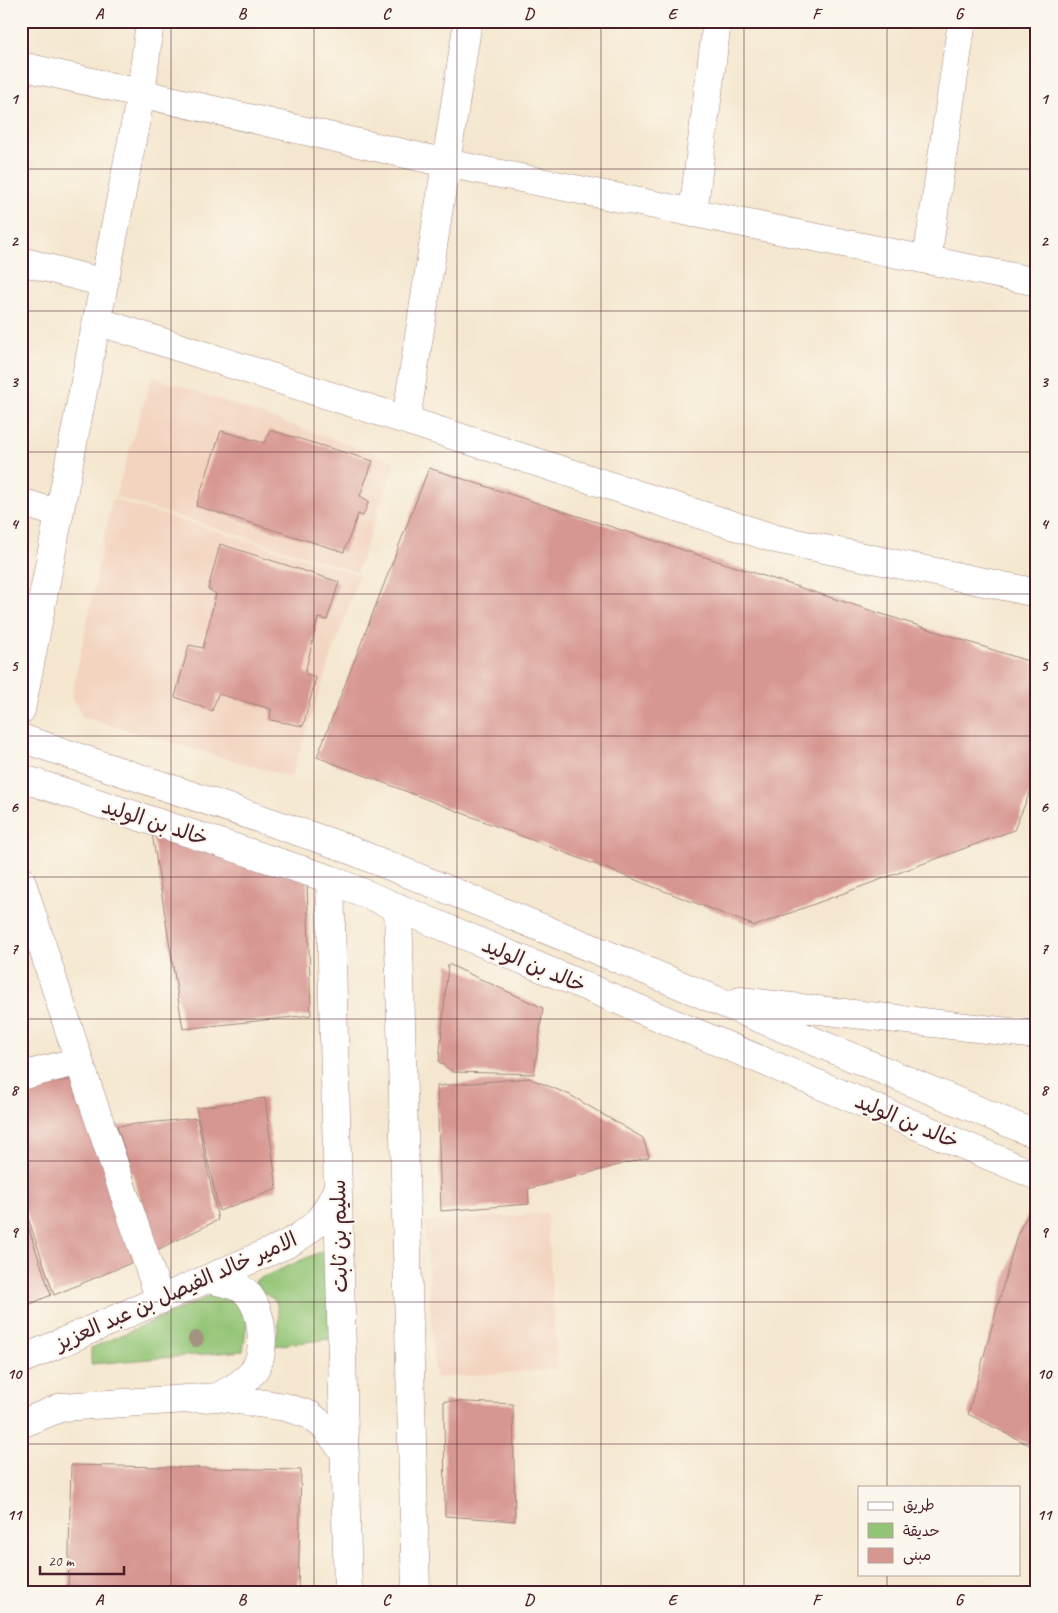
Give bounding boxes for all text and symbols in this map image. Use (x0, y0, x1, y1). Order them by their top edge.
text: A (95, 4, 105, 24)
text: B (238, 4, 248, 24)
text: C (382, 4, 392, 24)
text: D (524, 4, 535, 24)
text: E (668, 4, 679, 24)
text: F (812, 4, 823, 24)
text: G (955, 4, 965, 24)
text: 1 (10, 89, 19, 109)
text: 1 (1040, 89, 1049, 109)
text: 2 (10, 231, 19, 251)
text: 2 (1040, 231, 1049, 251)
text: 3 (10, 372, 19, 392)
text: 3 (1040, 372, 1049, 392)
text: 4 (10, 514, 19, 534)
text: 4 (1040, 514, 1049, 534)
text: 5 (11, 656, 20, 676)
text: 5 (1041, 656, 1050, 676)
street label: خالد بن الوليد (98, 793, 211, 852)
text: 6 (10, 797, 19, 817)
text: 6 (1040, 797, 1049, 817)
street label: خالد بن الوليد (478, 932, 590, 999)
text: 7 (10, 939, 19, 959)
text: 7 (1040, 939, 1049, 959)
text: 8 (10, 1080, 19, 1100)
text: 8 (1040, 1080, 1049, 1100)
street label: خالد بن الوليد (851, 1088, 963, 1155)
street label: سليم بن ثابت (325, 1179, 356, 1293)
text: 9 (10, 1222, 19, 1242)
text: 9 (1040, 1222, 1049, 1242)
street label: الامير خالد الفيصل بن عبد العزيز (49, 1226, 301, 1357)
text: 10 (7, 1364, 23, 1384)
text: 10 (1037, 1364, 1053, 1384)
legend (858, 1486, 1020, 1576)
text: طريق (903, 1496, 935, 1515)
text: 11 (7, 1505, 23, 1525)
text: 11 (1037, 1505, 1053, 1525)
text: حديقة (903, 1522, 940, 1541)
scale bar (40, 1543, 124, 1575)
text: مبنى (903, 1546, 931, 1565)
text: 20 m (48, 1552, 75, 1571)
text: A (95, 1590, 105, 1610)
text: B (238, 1590, 248, 1610)
text: C (382, 1590, 392, 1610)
text: D (524, 1590, 535, 1610)
text: E (668, 1590, 679, 1610)
text: F (812, 1590, 823, 1610)
text: G (955, 1590, 965, 1610)

